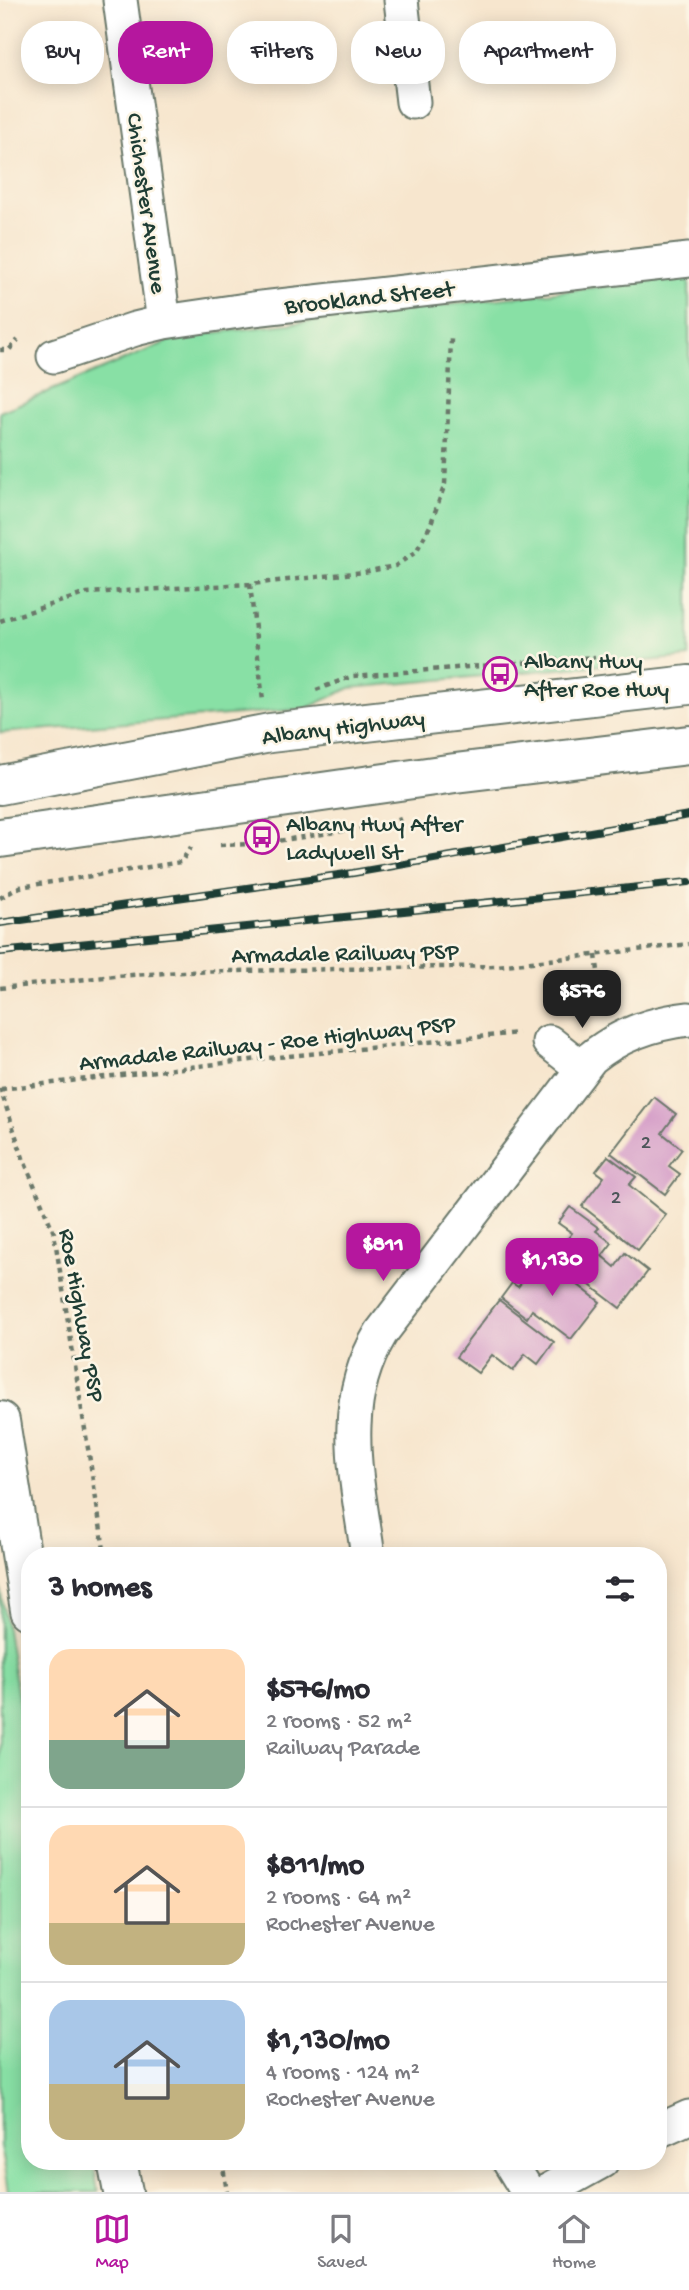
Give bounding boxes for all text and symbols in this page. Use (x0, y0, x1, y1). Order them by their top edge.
chip: Buy (21, 21, 104, 84)
chip: Rent (118, 21, 213, 84)
chip: Filters (227, 21, 337, 84)
chip: New (351, 21, 445, 84)
chip: Apartment (459, 21, 616, 84)
street label: Chichester Avenue (118, 111, 172, 296)
street label: Brookland Street (282, 276, 458, 323)
place label: Albany Hwy After Roe Hwy (524, 649, 669, 706)
bus stop icon: Albany Hwy After Roe Hwy (481, 655, 519, 693)
street label: Albany Highway (261, 705, 427, 754)
place label: Albany Hwy After Ladywell St (286, 812, 465, 869)
bus stop icon: Albany Hwy After Ladywell St (243, 818, 281, 856)
street label: Armadale Railway PSP (231, 939, 460, 972)
pin: $576 (541, 970, 623, 1030)
text: $576 (559, 979, 605, 1006)
street label: Armadale Railway - Roe Highway PSP (78, 1011, 458, 1080)
house number: 2 (641, 1132, 651, 1157)
house number: 2 (611, 1187, 621, 1212)
pin: $811 (342, 1224, 424, 1283)
street label: Roe Highway PSP (50, 1227, 109, 1405)
text: $811 (362, 1232, 404, 1259)
pin: $1,130 (495, 1238, 609, 1298)
text: $1,130 (521, 1247, 583, 1274)
icon: filters (601, 1570, 639, 1608)
text: 3 homes (49, 1572, 151, 1607)
text: $576/mo (266, 1674, 370, 1709)
icon: home (105, 1677, 189, 1761)
text: 2 rooms · 52 m² (266, 1709, 412, 1736)
text: Railway Parade (266, 1736, 420, 1763)
text: $811/mo (266, 1850, 364, 1885)
icon: home (105, 1853, 189, 1937)
text: 2 rooms · 64 m² (266, 1885, 411, 1912)
text: Rochester Avenue (266, 1912, 435, 1939)
text: $1,130/mo (266, 2025, 390, 2060)
icon: home (105, 2028, 189, 2112)
text: 4 rooms · 124 m² (266, 2060, 420, 2087)
text: Rochester Avenue (266, 2087, 435, 2114)
tab: Map (93, 2210, 131, 2275)
tab: Saved (317, 2210, 366, 2275)
tab: Home (552, 2210, 596, 2275)

